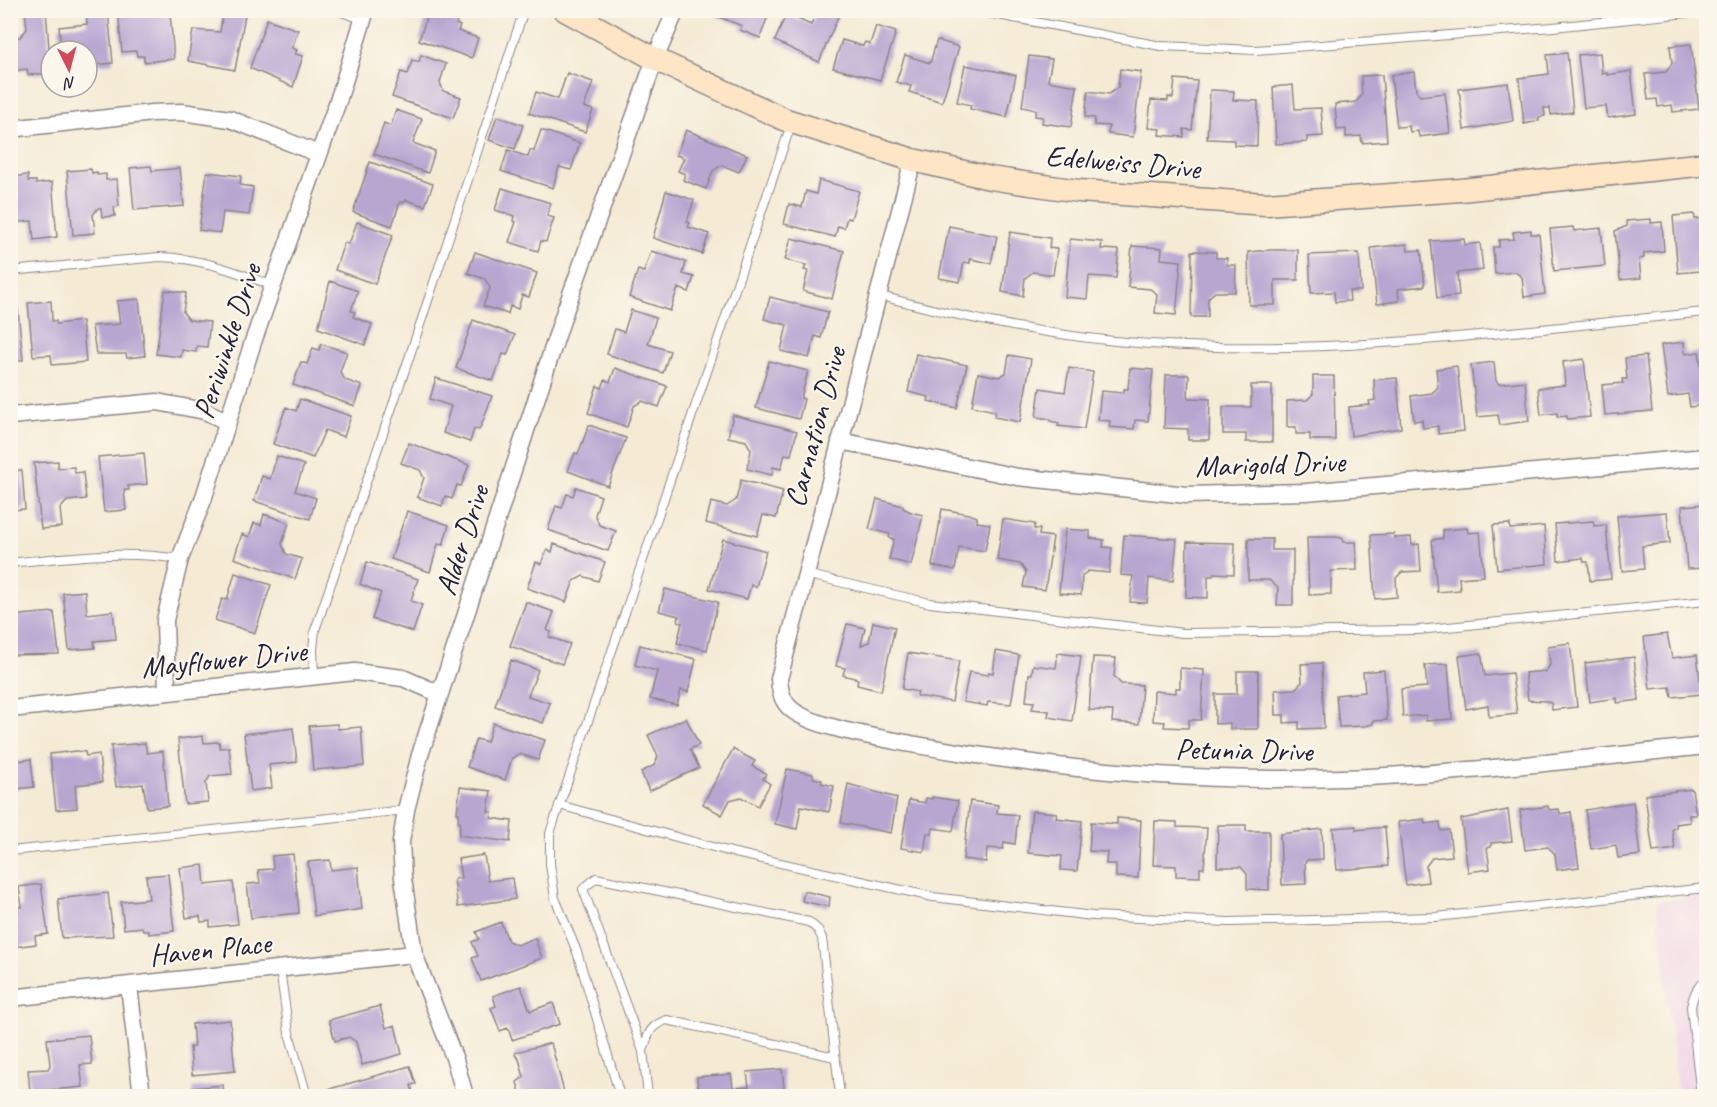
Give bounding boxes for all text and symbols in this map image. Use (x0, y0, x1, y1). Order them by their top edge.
north arrow (39, 39, 99, 99)
text: N (61, 72, 76, 94)
street label: Edelweiss Drive (1044, 136, 1204, 188)
street label: Periwinkle Drive (184, 257, 271, 423)
street label: Carnation Drive (775, 341, 855, 511)
street label: Marigold Drive (1194, 442, 1348, 486)
street label: Alder Drive (426, 478, 498, 600)
street label: Mayflower Drive (139, 631, 311, 687)
street label: Petunia Drive (1175, 730, 1315, 770)
street label: Haven Place (147, 924, 275, 974)

